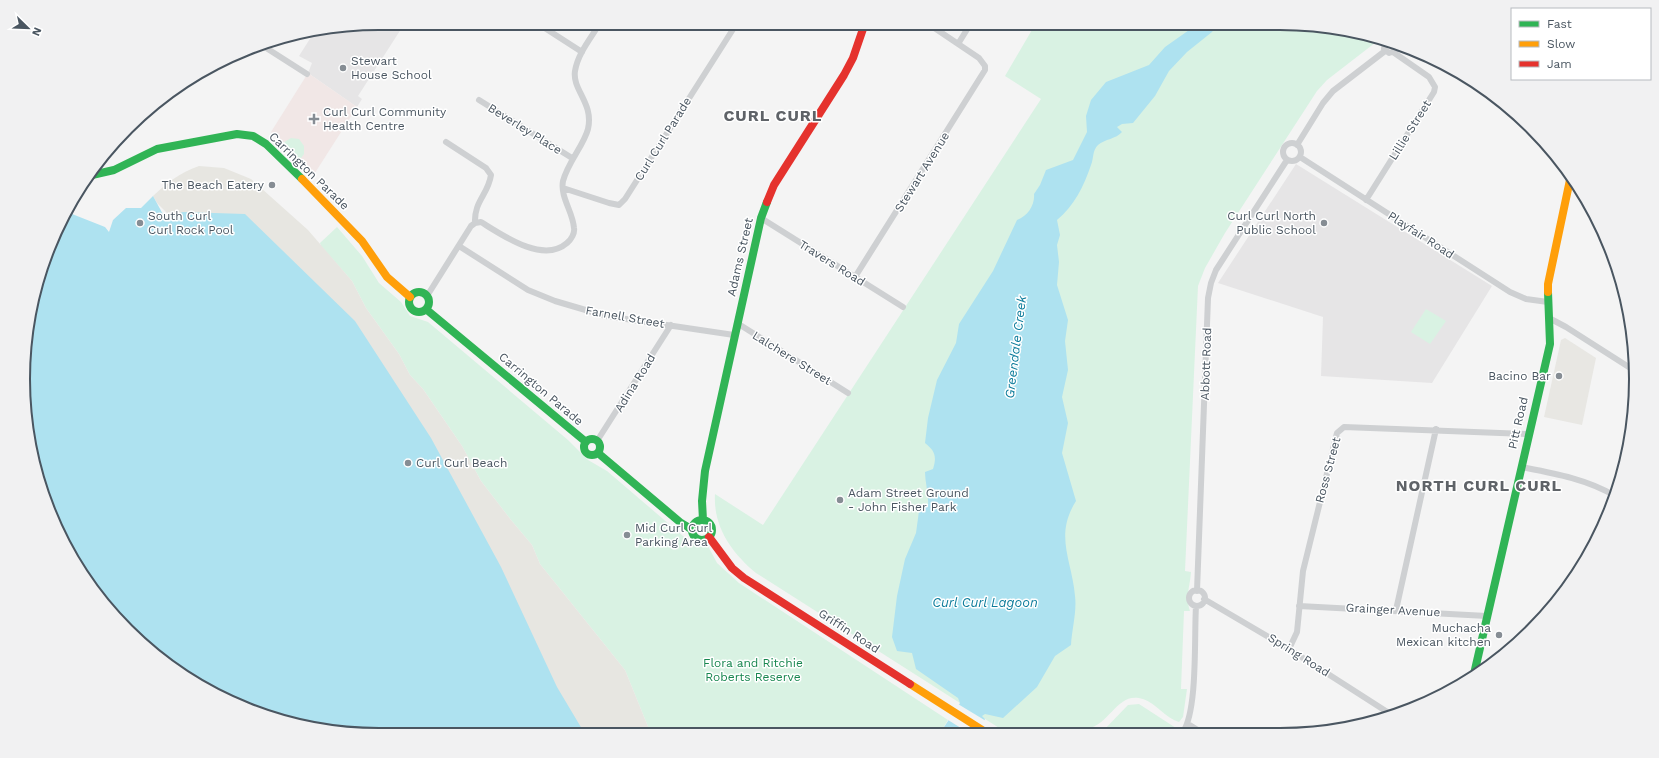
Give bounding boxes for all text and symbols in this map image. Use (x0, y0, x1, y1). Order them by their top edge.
north arrow (8, 8, 48, 48)
legend (1511, 8, 1651, 80)
text: Fast (1547, 17, 1572, 31)
text: N (29, 25, 44, 38)
text: Slow (1547, 37, 1575, 51)
place label: Stewart House School (351, 54, 432, 82)
text: Jam (1547, 57, 1572, 71)
marker: Stewart House School (338, 63, 348, 73)
street label: Curl Curl Parade (632, 95, 694, 183)
street label: Lillie Street (1386, 97, 1434, 163)
street label: Beverley Place (486, 101, 565, 157)
place label: Curl Curl Community Health Centre (323, 105, 447, 133)
district label: CURL CURL (723, 106, 823, 125)
marker: Curl Curl Community Health Centre (308, 113, 320, 125)
street label: Carrington Parade (266, 129, 352, 213)
street label: Stewart Avenue (892, 129, 952, 215)
place label: The Beach Eatery (162, 178, 265, 192)
marker: The Beach Eatery (267, 180, 277, 190)
street label: Playfair Road (1385, 208, 1457, 262)
place label: South Curl Curl Rock Pool (148, 209, 234, 237)
place label: Curl Curl North Public School (1227, 209, 1316, 237)
street label: Adams Street (724, 216, 756, 298)
marker: South Curl Curl Rock Pool (135, 218, 145, 228)
marker: Curl Curl North Public School (1319, 218, 1329, 228)
street label: Travers Road (796, 237, 868, 289)
water label: Greendale Creek (1002, 294, 1029, 399)
street label: Farnell Street (584, 303, 666, 331)
street label: Abbott Road (1198, 327, 1214, 401)
street label: Lalchere Street (750, 328, 834, 388)
street label: Carrington Parade (496, 350, 586, 428)
street label: Adina Road (612, 351, 658, 415)
place label: Bacino Bar (1488, 369, 1551, 383)
marker: Bacino Bar (1554, 371, 1564, 381)
street label: Pitt Road (1505, 396, 1531, 450)
street label: Ross Street (1312, 435, 1344, 505)
place label: Curl Curl Beach (416, 456, 507, 470)
marker: Curl Curl Beach (403, 458, 413, 468)
district label: NORTH CURL CURL (1396, 476, 1562, 495)
place label: Adam Street Ground - John Fisher Park (848, 486, 969, 514)
marker: Adam Street Ground - John Fisher Park (835, 495, 845, 505)
place label: Mid Curl Curl Parking Area (635, 521, 712, 549)
marker: Mid Curl Curl Parking Area (622, 530, 632, 540)
water label: Curl Curl Lagoon (932, 595, 1038, 610)
street label: Grainger Avenue (1345, 601, 1441, 619)
street label: Griffin Road (816, 606, 882, 656)
place label: Muchacha Mexican kitchen (1396, 621, 1491, 649)
street label: Spring Road (1265, 630, 1333, 680)
marker: Muchacha Mexican kitchen (1494, 630, 1504, 640)
park label: Flora and Ritchie Roberts Reserve (703, 656, 803, 684)

